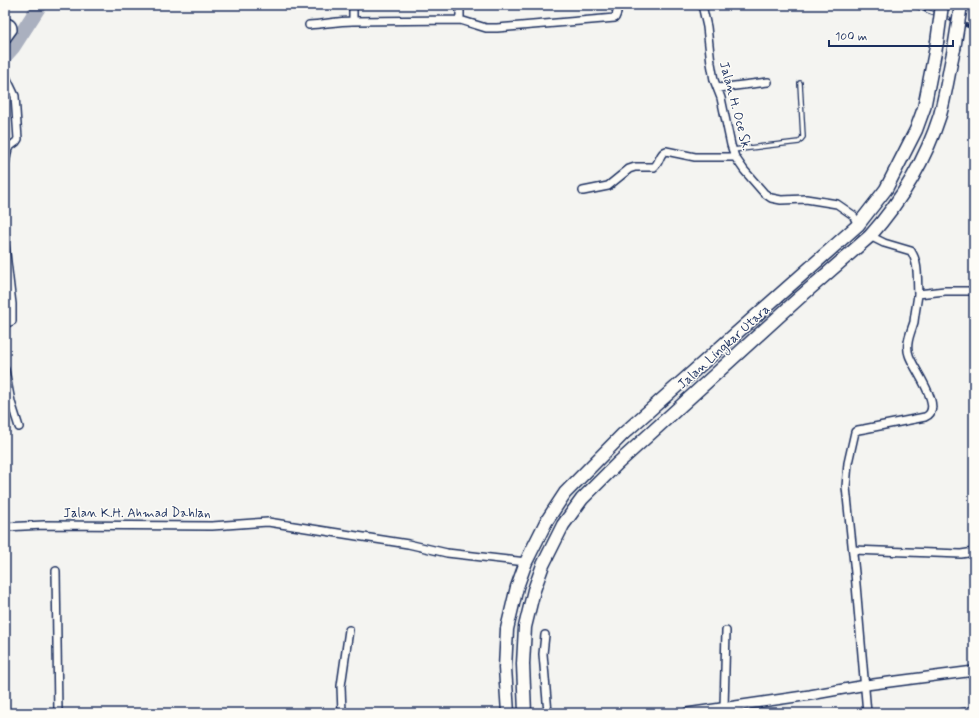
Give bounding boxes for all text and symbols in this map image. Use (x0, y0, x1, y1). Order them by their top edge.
scale bar (829, 22, 953, 48)
text: 100 m (835, 29, 867, 45)
street label: Jalan H. Oce Sk. (715, 60, 755, 153)
street label: Jalan Lingkar Utara (674, 301, 775, 394)
street label: Jalan K.H. Ahmad Dahlan (63, 505, 211, 522)

